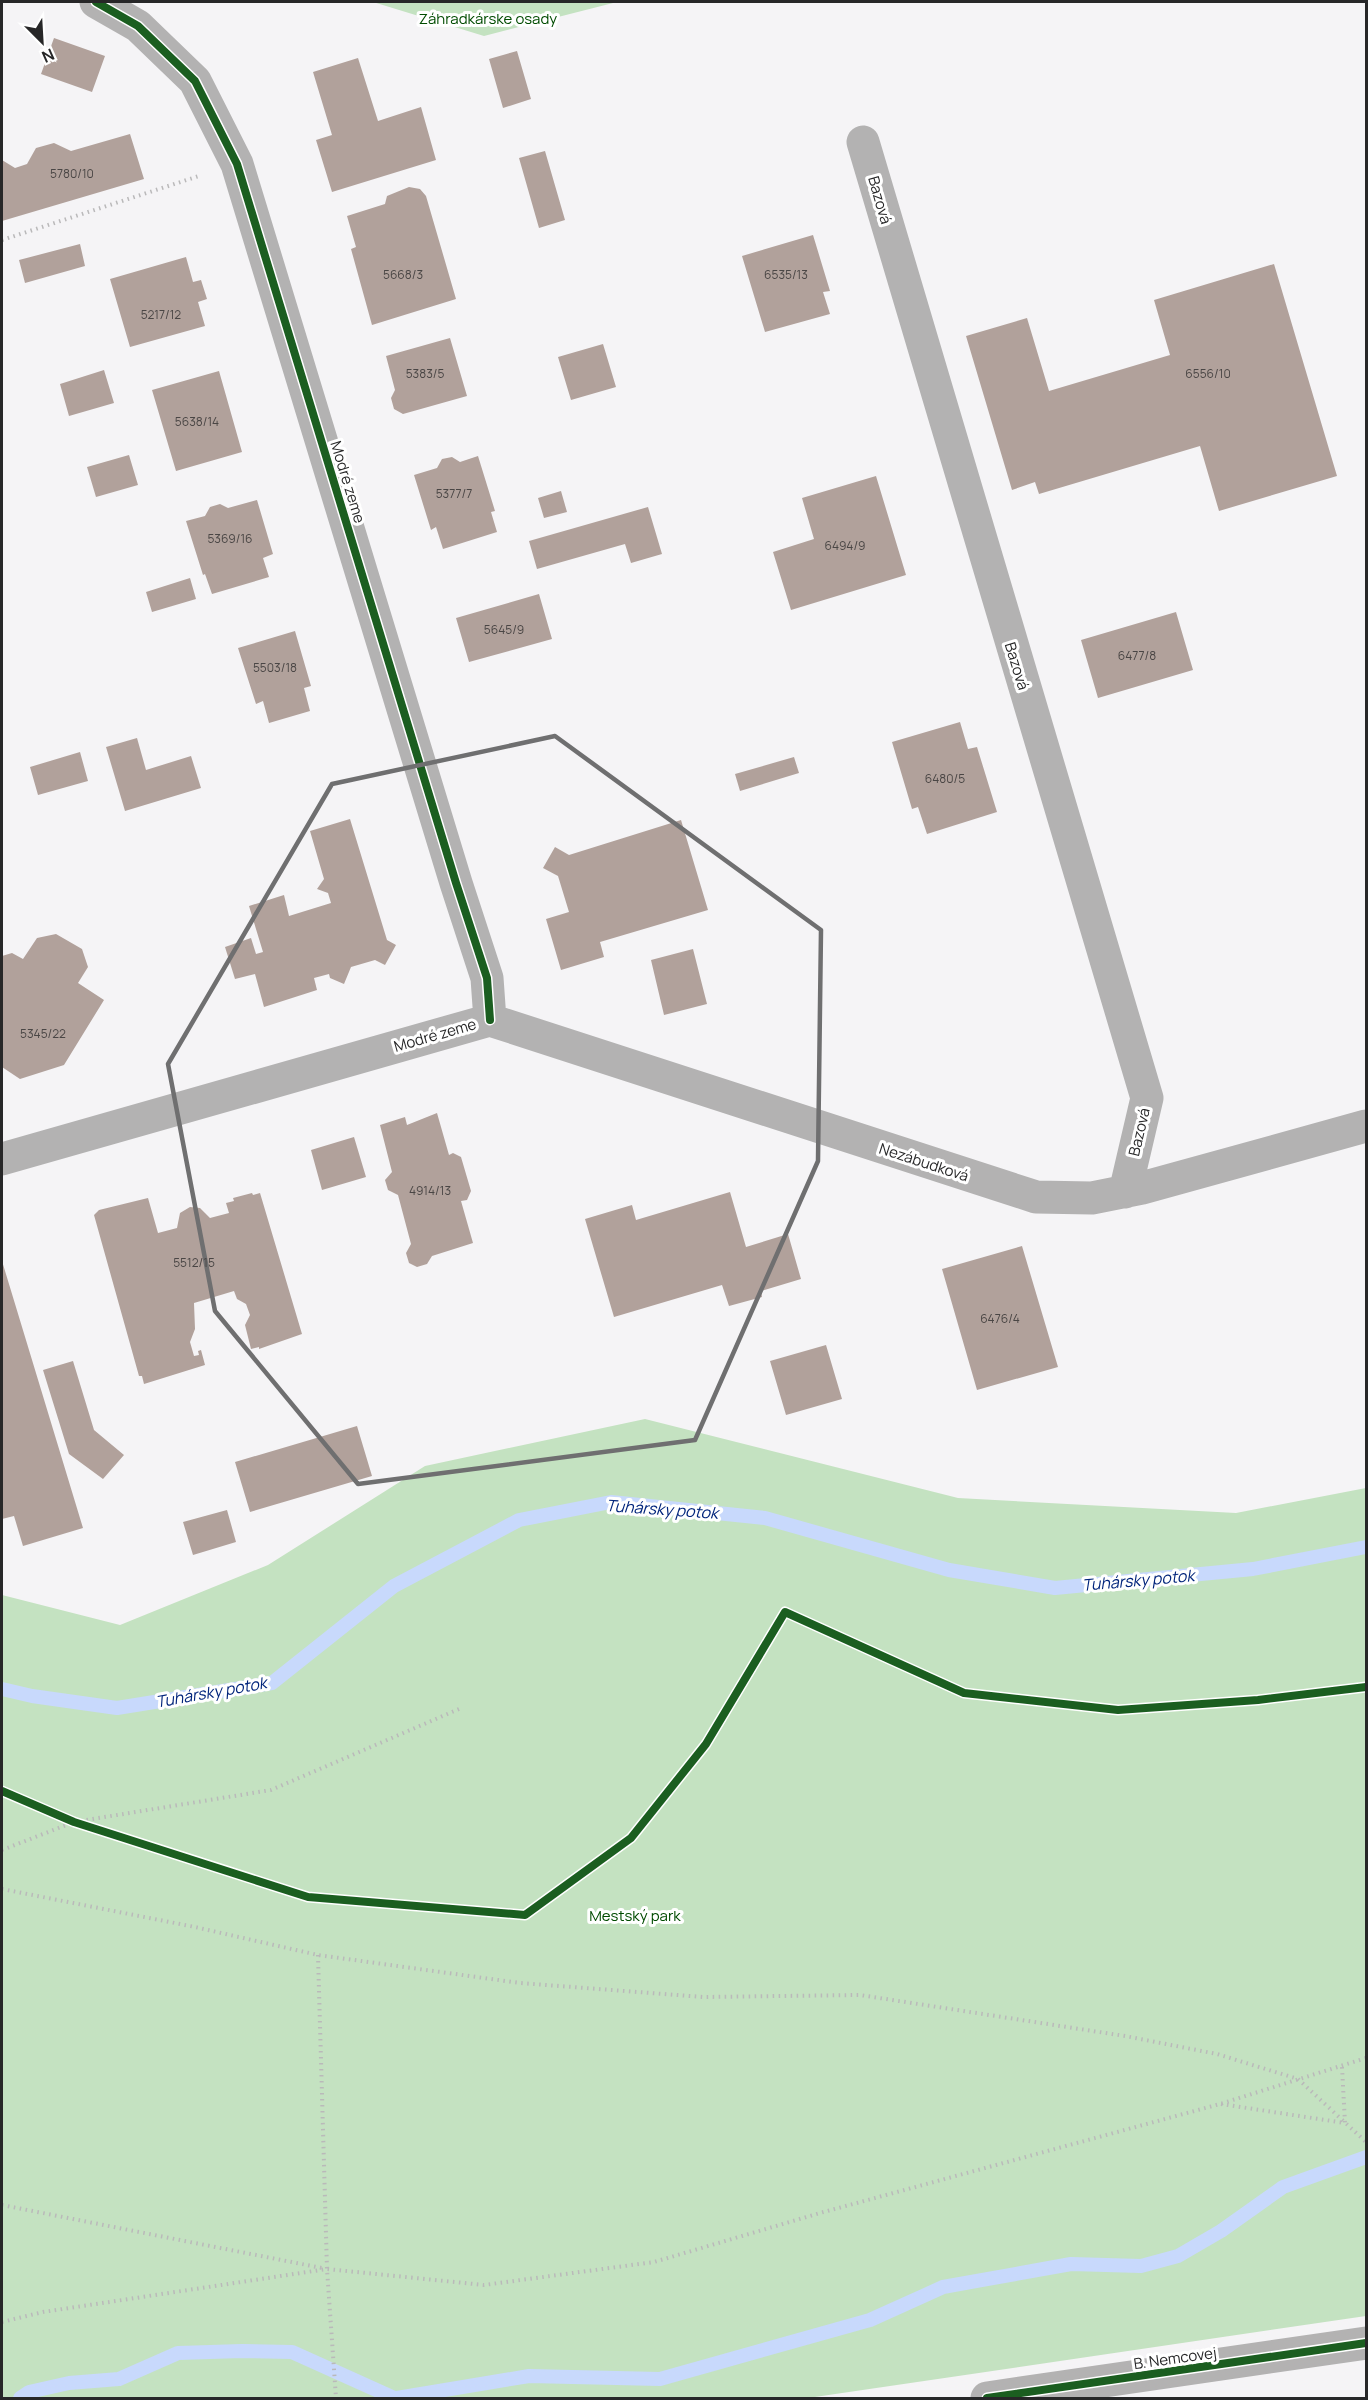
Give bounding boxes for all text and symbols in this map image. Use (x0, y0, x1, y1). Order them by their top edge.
park label: Záhradkárske osady (419, 8, 557, 29)
north arrow (12, 12, 72, 72)
text: N (38, 43, 58, 68)
house number: 5780/10 (50, 165, 94, 182)
street label: Bazová (863, 174, 897, 226)
house number: 5668/3 (383, 266, 423, 283)
house number: 6535/13 (764, 266, 808, 283)
house number: 5217/12 (141, 306, 181, 323)
house number: 5383/5 (406, 365, 444, 382)
house number: 6556/10 (1185, 365, 1231, 382)
house number: 5638/14 (175, 413, 219, 430)
street label: Modré zeme (326, 438, 371, 526)
house number: 5377/7 (436, 485, 472, 502)
house number: 5369/16 (207, 530, 253, 547)
house number: 6494/9 (824, 537, 866, 554)
house number: 5645/9 (484, 621, 524, 638)
street label: Bazová (1000, 640, 1034, 692)
house number: 6477/8 (1118, 647, 1156, 664)
house number: 5503/18 (253, 659, 297, 676)
house number: 6480/5 (925, 770, 965, 787)
street label: Modré zeme (391, 1013, 479, 1057)
house number: 5345/22 (20, 1025, 66, 1042)
street label: Bazová (1123, 1106, 1155, 1158)
street label: Nezábudková (877, 1138, 971, 1186)
house number: 4914/13 (409, 1182, 451, 1199)
house number: 5512/15 (173, 1254, 215, 1271)
house number: 6476/4 (980, 1310, 1020, 1327)
water label: Tuhársky potok (605, 1494, 721, 1524)
water label: Tuhársky potok (1081, 1564, 1197, 1596)
water label: Tuhársky potok (154, 1671, 270, 1713)
park label: Mestský park (589, 1905, 681, 1926)
street label: B. Nemcovej (1132, 2342, 1218, 2374)

